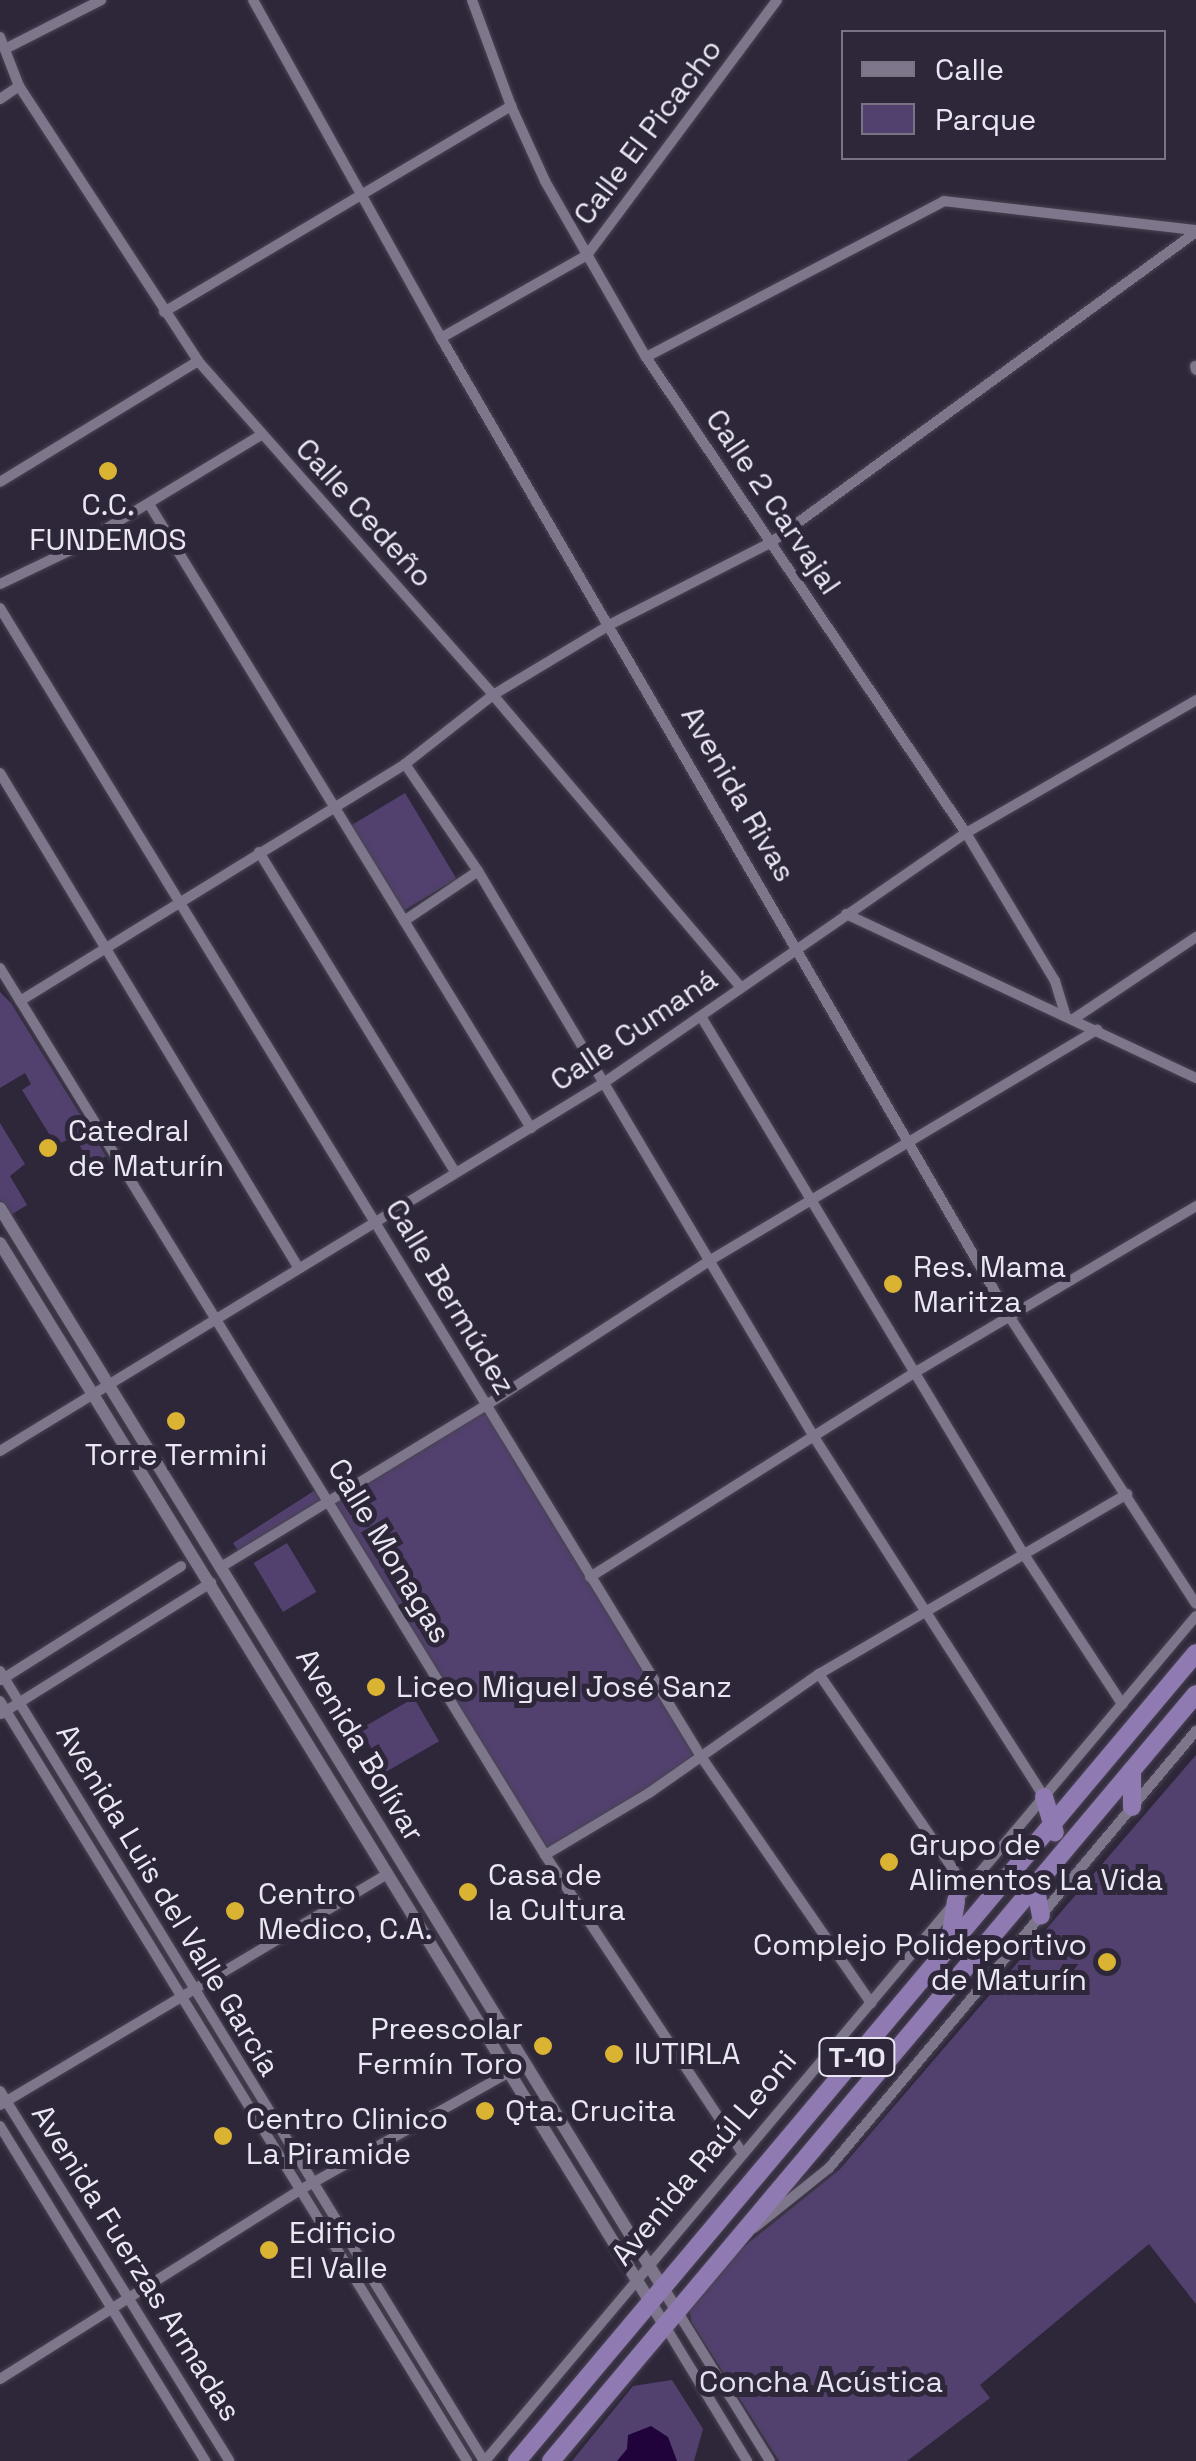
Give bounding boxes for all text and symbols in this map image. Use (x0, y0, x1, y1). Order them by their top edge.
legend (841, 30, 1166, 160)
street label: Calle El Picacho (566, 32, 730, 232)
text: Calle (935, 50, 1004, 89)
text: Parque (935, 100, 1036, 139)
street label: Calle 2 Carvajal (698, 403, 848, 601)
street label: Calle Cedeño (288, 431, 440, 595)
marker: C.C. FUNDEMOS (97, 460, 119, 482)
place label: C.C. FUNDEMOS (29, 487, 187, 558)
street label: Avenida Rivas (673, 700, 803, 888)
street label: Calle Cumaná (544, 961, 724, 1099)
place label: Catedral de Maturín (68, 1113, 224, 1184)
marker: Catedral de Maturín (37, 1137, 59, 1159)
street label: Calle Bermúdez (377, 1193, 523, 1401)
place label: Res. Mama Maritza (913, 1249, 1067, 1320)
marker: Res. Mama Maritza (882, 1273, 904, 1295)
marker: Torre Termini (165, 1410, 187, 1432)
place label: Torre Termini (84, 1437, 268, 1473)
street label: Calle Monagas (320, 1452, 458, 1650)
street label: Avenida Bolívar (288, 1642, 432, 1848)
place label: Liceo Miguel José Sanz (396, 1669, 732, 1705)
marker: Liceo Miguel José Sanz (365, 1676, 387, 1698)
street label: Avenida Luis del Valle García (48, 1717, 288, 2083)
place label: Grupo de Alimentos La Vida (909, 1827, 1163, 1898)
marker: Grupo de Alimentos La Vida (878, 1851, 900, 1873)
place label: Casa de la Cultura (488, 1857, 625, 1928)
place label: Centro Medico, C.A. (258, 1876, 433, 1946)
marker: Casa de la Cultura (457, 1881, 479, 1903)
marker: Centro Medico, C.A. (222, 1898, 248, 1924)
place label: Complejo Polideportivo de Maturín (753, 1927, 1087, 1998)
marker: Complejo Polideportivo de Maturín (1096, 1951, 1118, 1973)
place label: Preescolar Fermín Toro (356, 2011, 523, 2082)
road number: T-10 (817, 2034, 897, 2080)
marker: Preescolar Fermín Toro (532, 2035, 554, 2057)
place label: IUTIRLA (634, 2036, 740, 2072)
marker: IUTIRLA (603, 2043, 625, 2065)
street label: Avenida Raúl Leoni (604, 2043, 804, 2273)
place label: Qta. Crucita (505, 2093, 677, 2129)
street label: Avenida Fuerzas Armadas (24, 2098, 248, 2428)
marker: Qta. Crucita (474, 2100, 496, 2122)
place label: Centro Clinico La Piramide (246, 2101, 448, 2172)
marker: Centro Clinico La Piramide (210, 2123, 236, 2149)
place label: Edificio El Valle (289, 2215, 396, 2286)
marker: Edificio El Valle (258, 2239, 280, 2261)
park label: Concha Acústica (699, 2364, 943, 2400)

